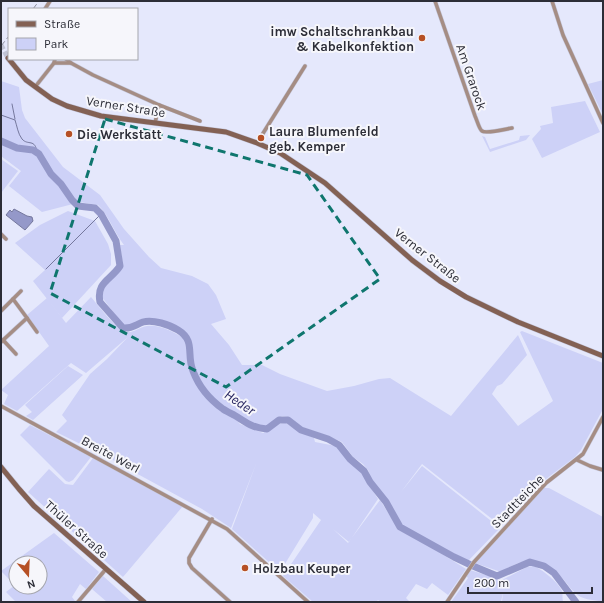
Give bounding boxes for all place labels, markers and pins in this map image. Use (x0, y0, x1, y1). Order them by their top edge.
place label: imw Schaltschrankbau & Kabelkonfektion (270, 24, 414, 54)
marker: imw Schaltschrankbau & Kabelkonfektion (417, 33, 427, 43)
place label: Laura Blumenfeld geb. Kemper (269, 124, 379, 154)
place label: Die Werkstatt (77, 127, 162, 142)
marker: Die Werkstatt (64, 129, 74, 139)
marker: Laura Blumenfeld geb. Kemper (256, 133, 266, 143)
place label: Holzbau Keuper (253, 561, 351, 576)
marker: Holzbau Keuper (240, 563, 250, 573)

